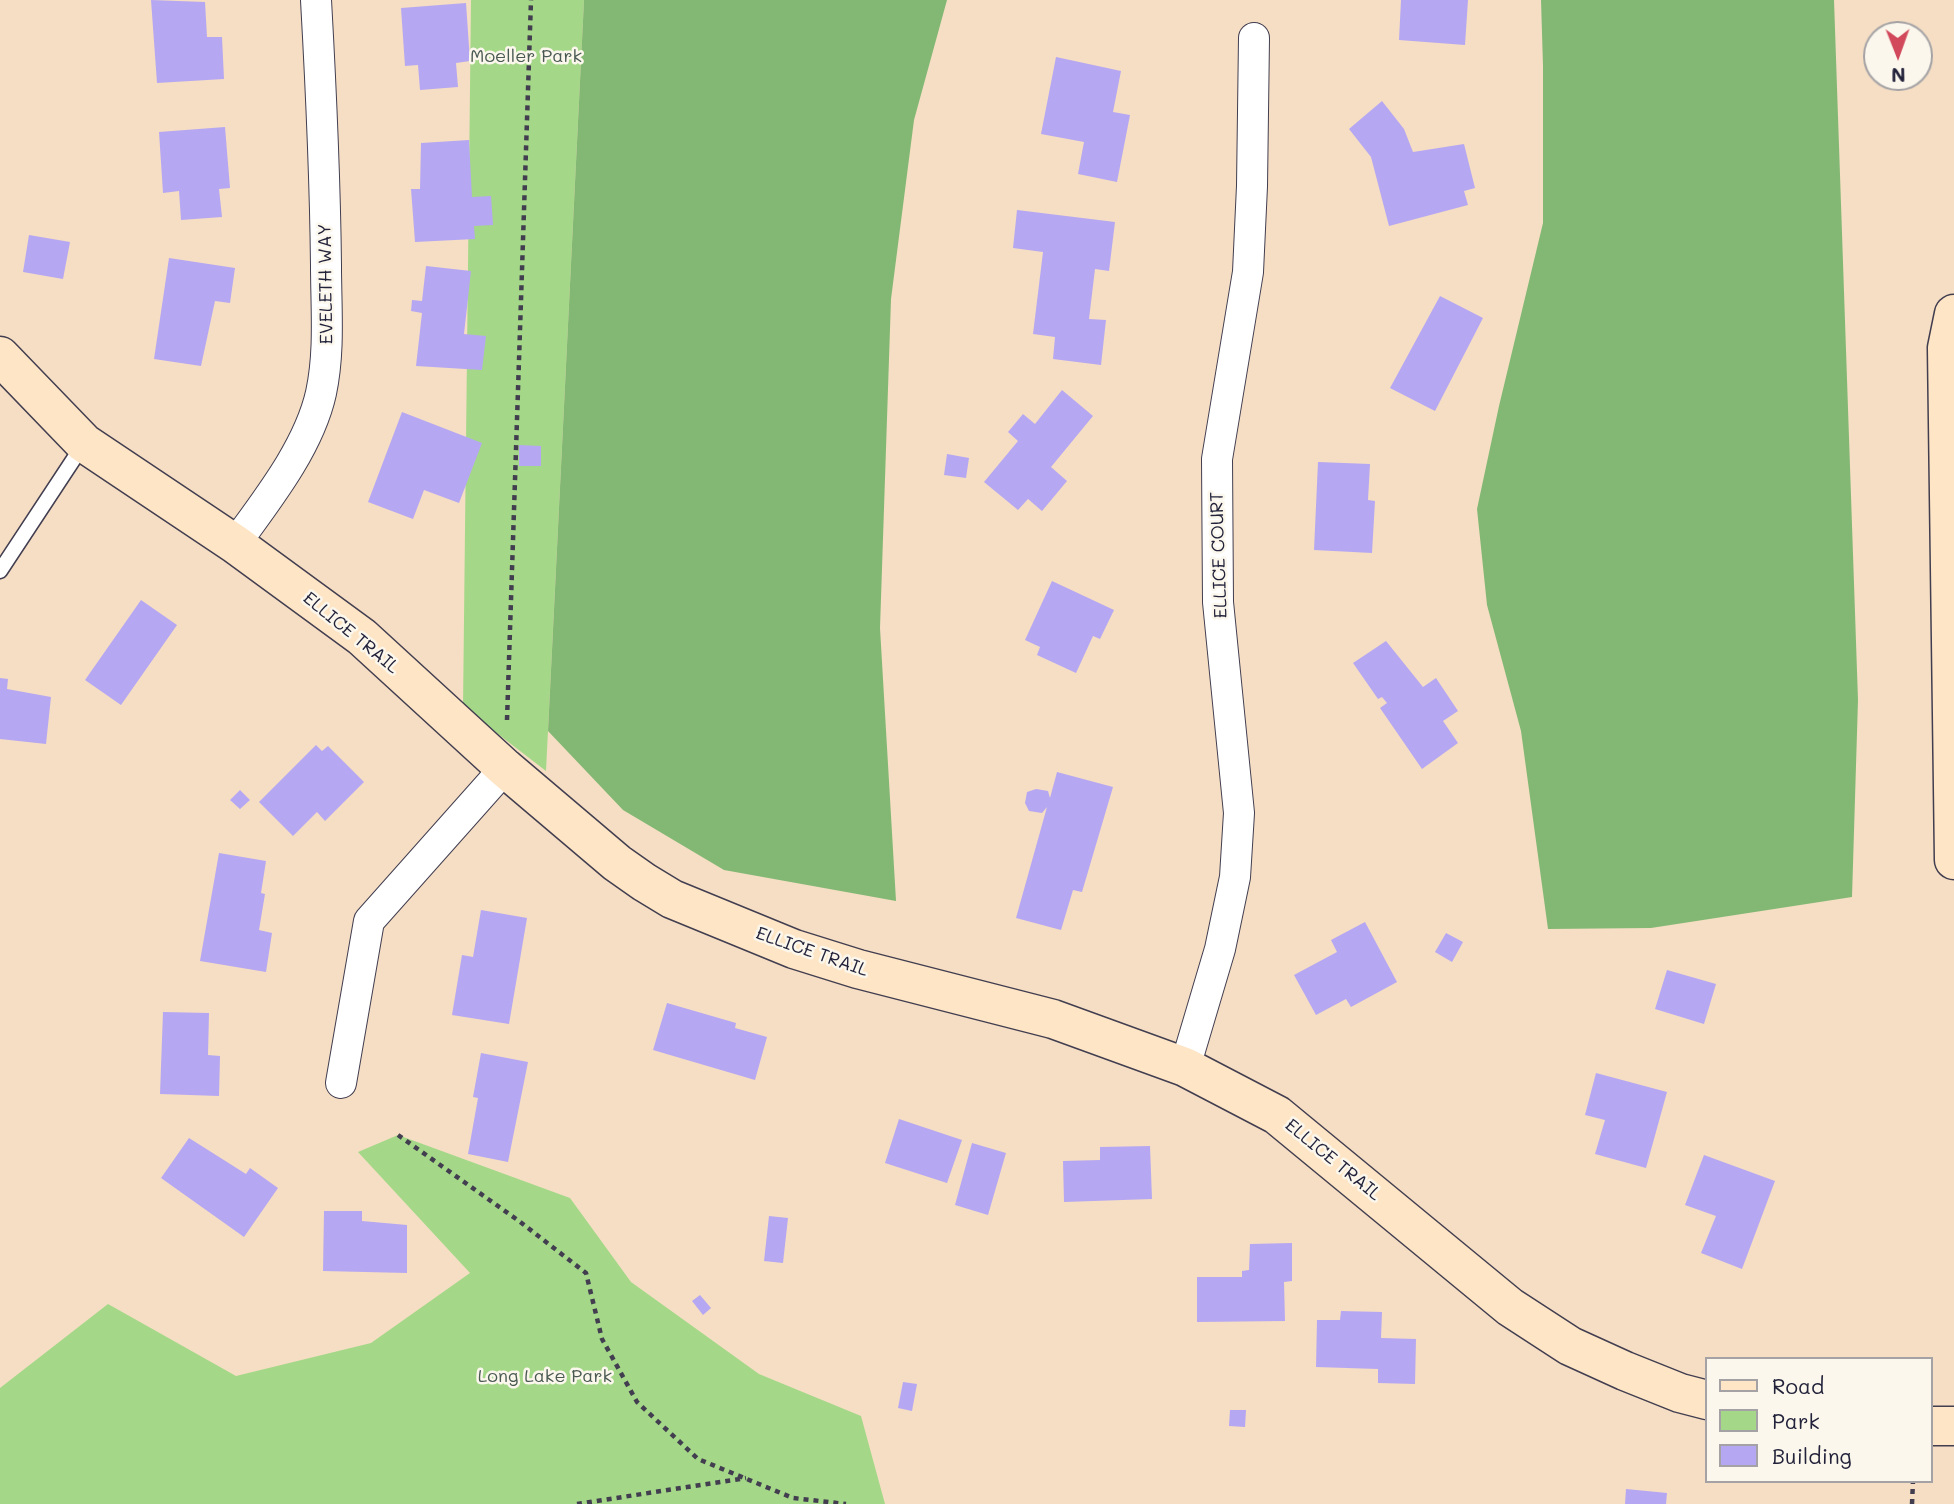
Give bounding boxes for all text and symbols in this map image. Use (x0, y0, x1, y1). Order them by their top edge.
north arrow (1863, 21, 1933, 91)
park label: Moeller Park (470, 45, 582, 67)
text: N (1891, 63, 1906, 88)
street label: EVELETH WAY (314, 223, 338, 345)
street label: ELLICE COURT (1206, 491, 1232, 619)
street label: ELLICE TRAIL (299, 588, 403, 678)
street label: ELLICE TRAIL (753, 923, 871, 981)
street label: ELLICE TRAIL (1281, 1115, 1385, 1205)
legend (1706, 1357, 1933, 1483)
park label: Long Lake Park (478, 1365, 612, 1387)
text: Road (1772, 1372, 1824, 1399)
text: Park (1772, 1407, 1820, 1434)
text: Building (1772, 1442, 1852, 1469)

